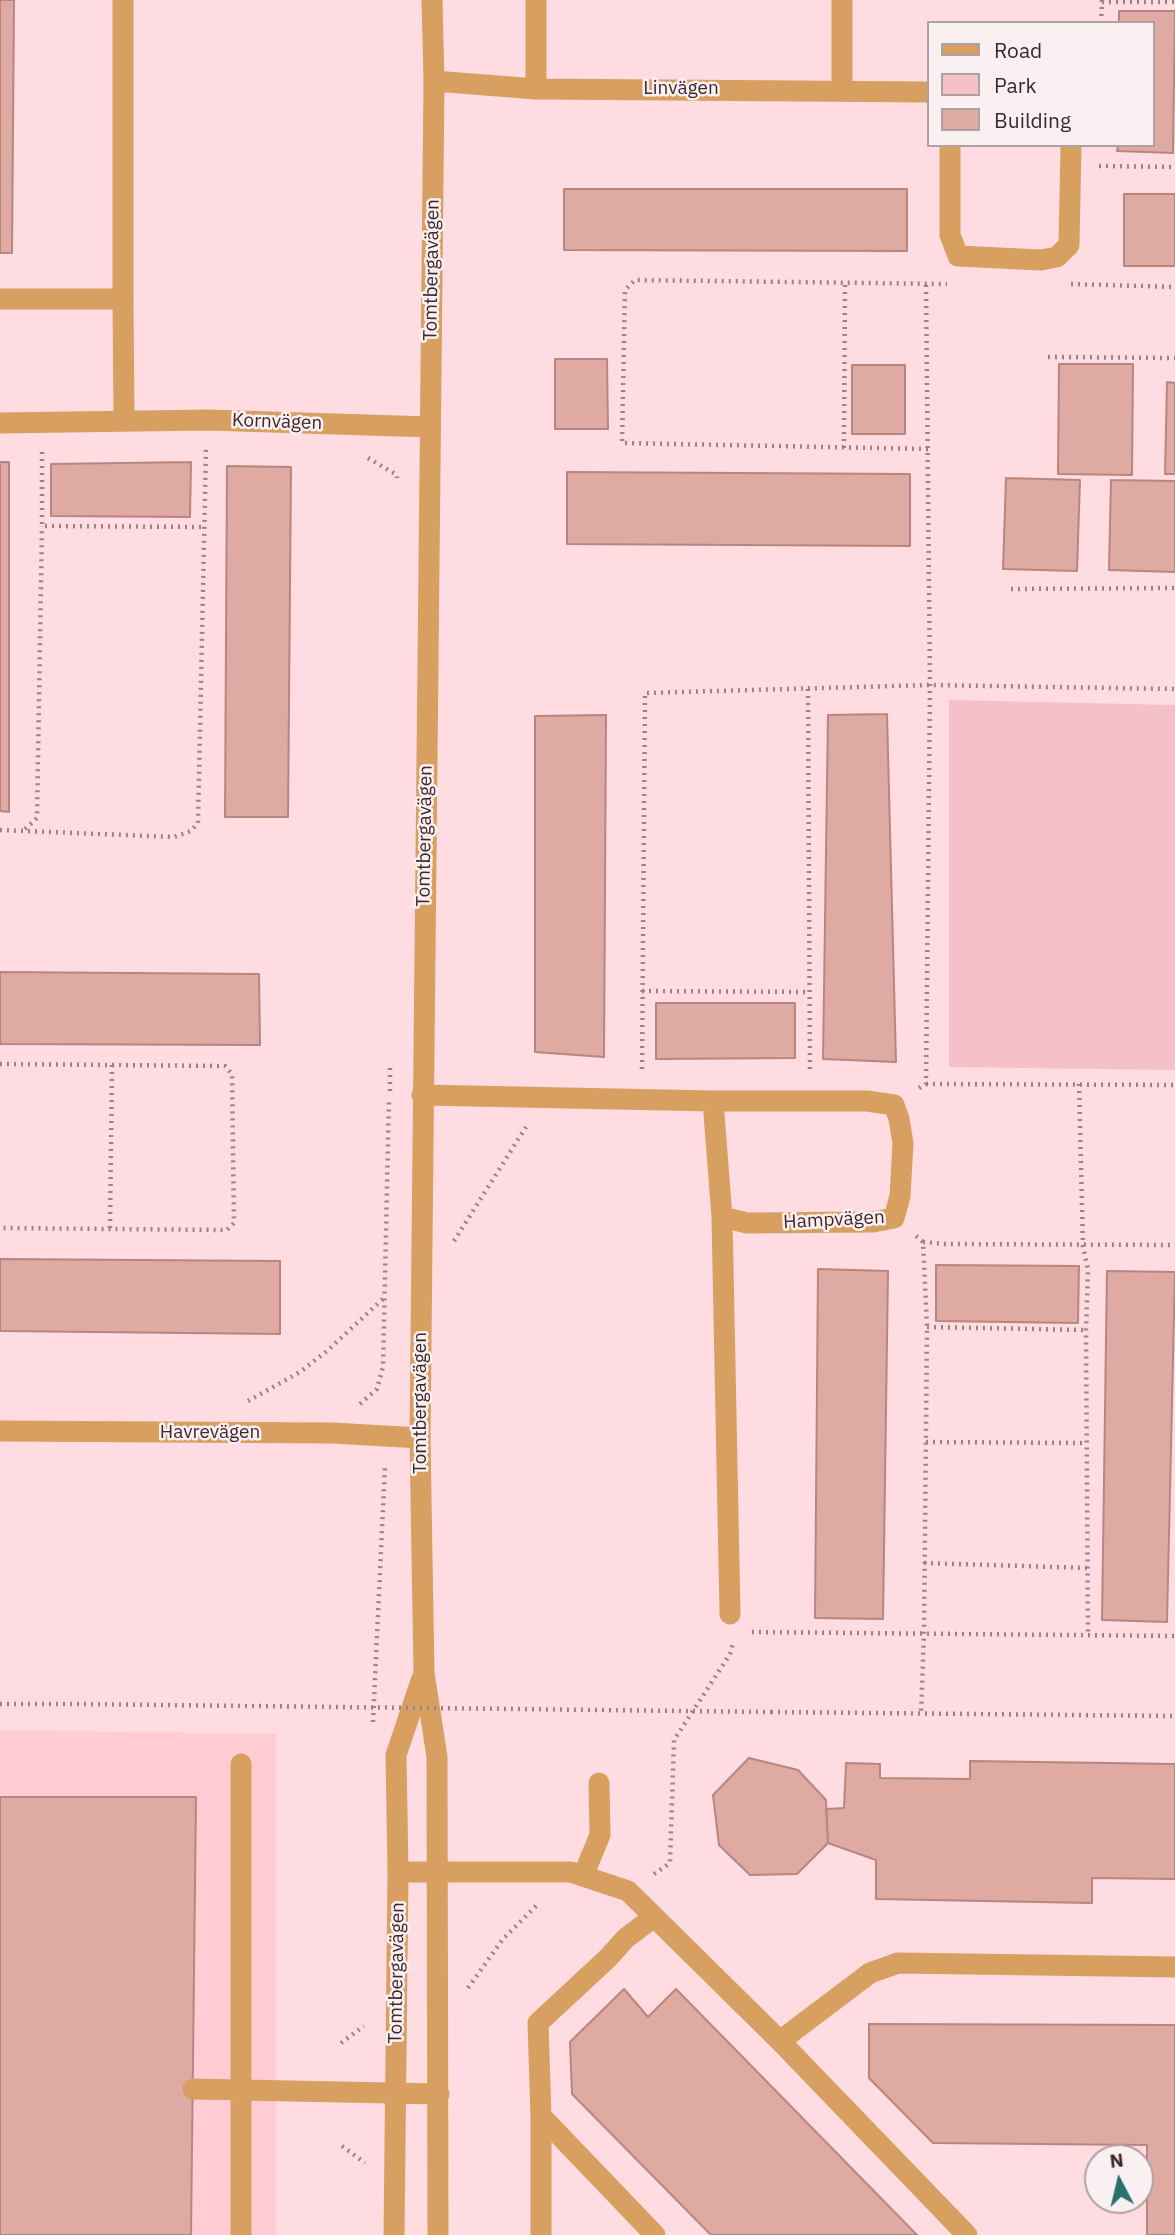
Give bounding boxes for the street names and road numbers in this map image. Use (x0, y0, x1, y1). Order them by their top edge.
street label: Linvägen (643, 78, 719, 100)
street label: Tomtbergavägen (419, 199, 445, 341)
street label: Kornvägen (231, 409, 323, 435)
street label: Tomtbergavägen (412, 765, 438, 907)
street label: Hampvägen (783, 1206, 885, 1234)
street label: Tomtbergavägen (410, 1332, 432, 1474)
street label: Havrevägen (160, 1422, 260, 1444)
street label: Tomtbergavägen (384, 1902, 410, 2044)

